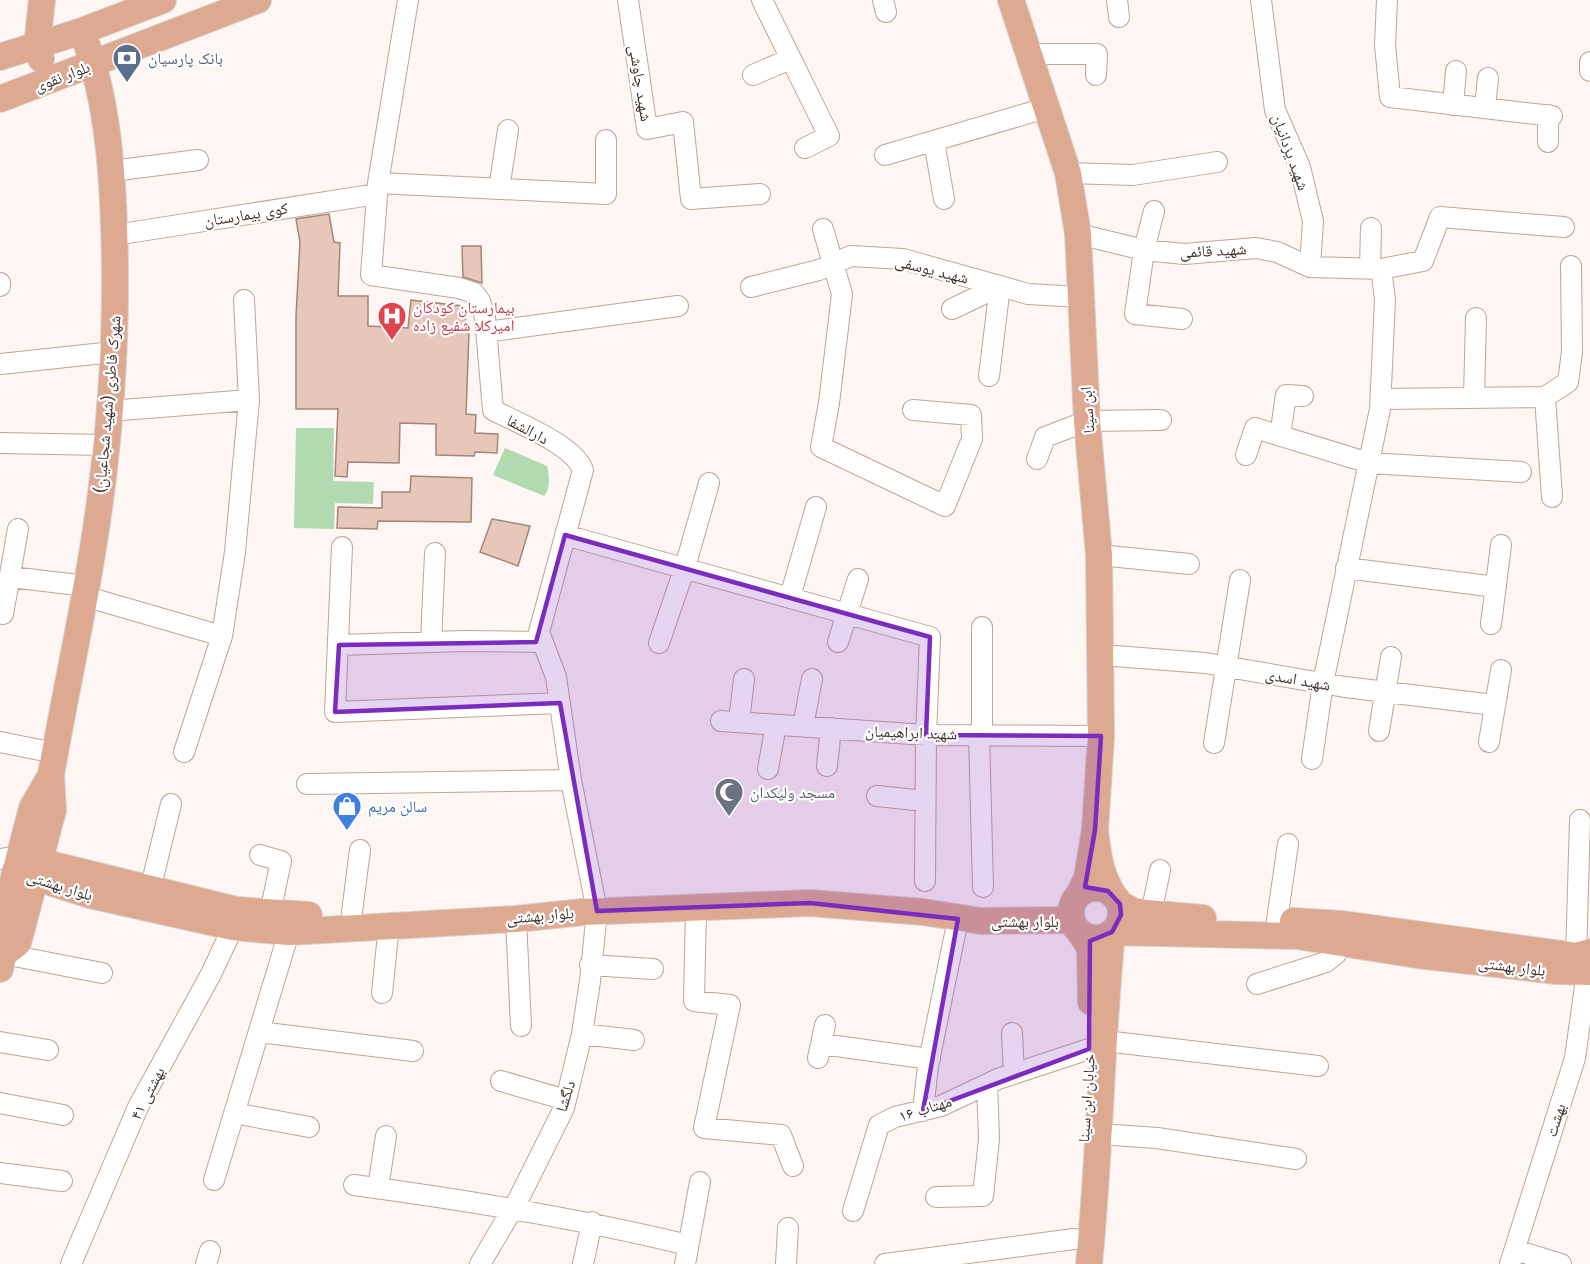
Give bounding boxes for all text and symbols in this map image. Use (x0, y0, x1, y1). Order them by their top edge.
bank icon: بانک پارسیان (111, 42, 143, 84)
street label: شهید چاوشی (624, 43, 656, 123)
place label: بانک پارسیان (148, 49, 223, 69)
street label: بلوار نقوی (32, 57, 93, 97)
street label: شهید یزدانیان (1267, 111, 1313, 193)
street label: کوی بیمارستان (203, 198, 290, 232)
street label: شهید قائمی (1179, 239, 1247, 263)
street label: شهید یوسفی (893, 251, 971, 289)
place label: بیمارستان کودکان امیرکلا شفیع زاده (413, 298, 515, 336)
hospital icon: بیمارستان کودکان امیرکلا شفیع زاده (376, 300, 408, 342)
street label: شهرک فاطری (شهید شجاعیان) (90, 315, 126, 494)
street label: ابن سینا (1076, 386, 1100, 434)
street label: دارالشفا (504, 411, 552, 448)
street label: شهید اسدی (1264, 664, 1332, 696)
street label: شهید ابراهیمیان (864, 721, 957, 745)
mosque icon: مسجد ولیکدان (713, 776, 745, 818)
place label: مسجد ولیکدان (750, 783, 835, 803)
shop icon: سالن مریم (331, 790, 363, 832)
place label: سالن مریم (368, 797, 427, 817)
street label: بلوار بهشتی (24, 866, 95, 905)
street label: بلوار بهشتی (505, 903, 575, 929)
street label: بلوار بهشتی (991, 912, 1059, 932)
street label: بلوار بهشتی (1477, 953, 1547, 981)
street label: خیابان ابن سینا (1074, 1053, 1100, 1143)
street label: بهشتی ۴۱ (126, 1064, 170, 1123)
street label: دلگشا (552, 1078, 579, 1114)
street label: مهتاب ۱۶ (896, 1091, 954, 1125)
street label: بهشت (1541, 1101, 1570, 1139)

